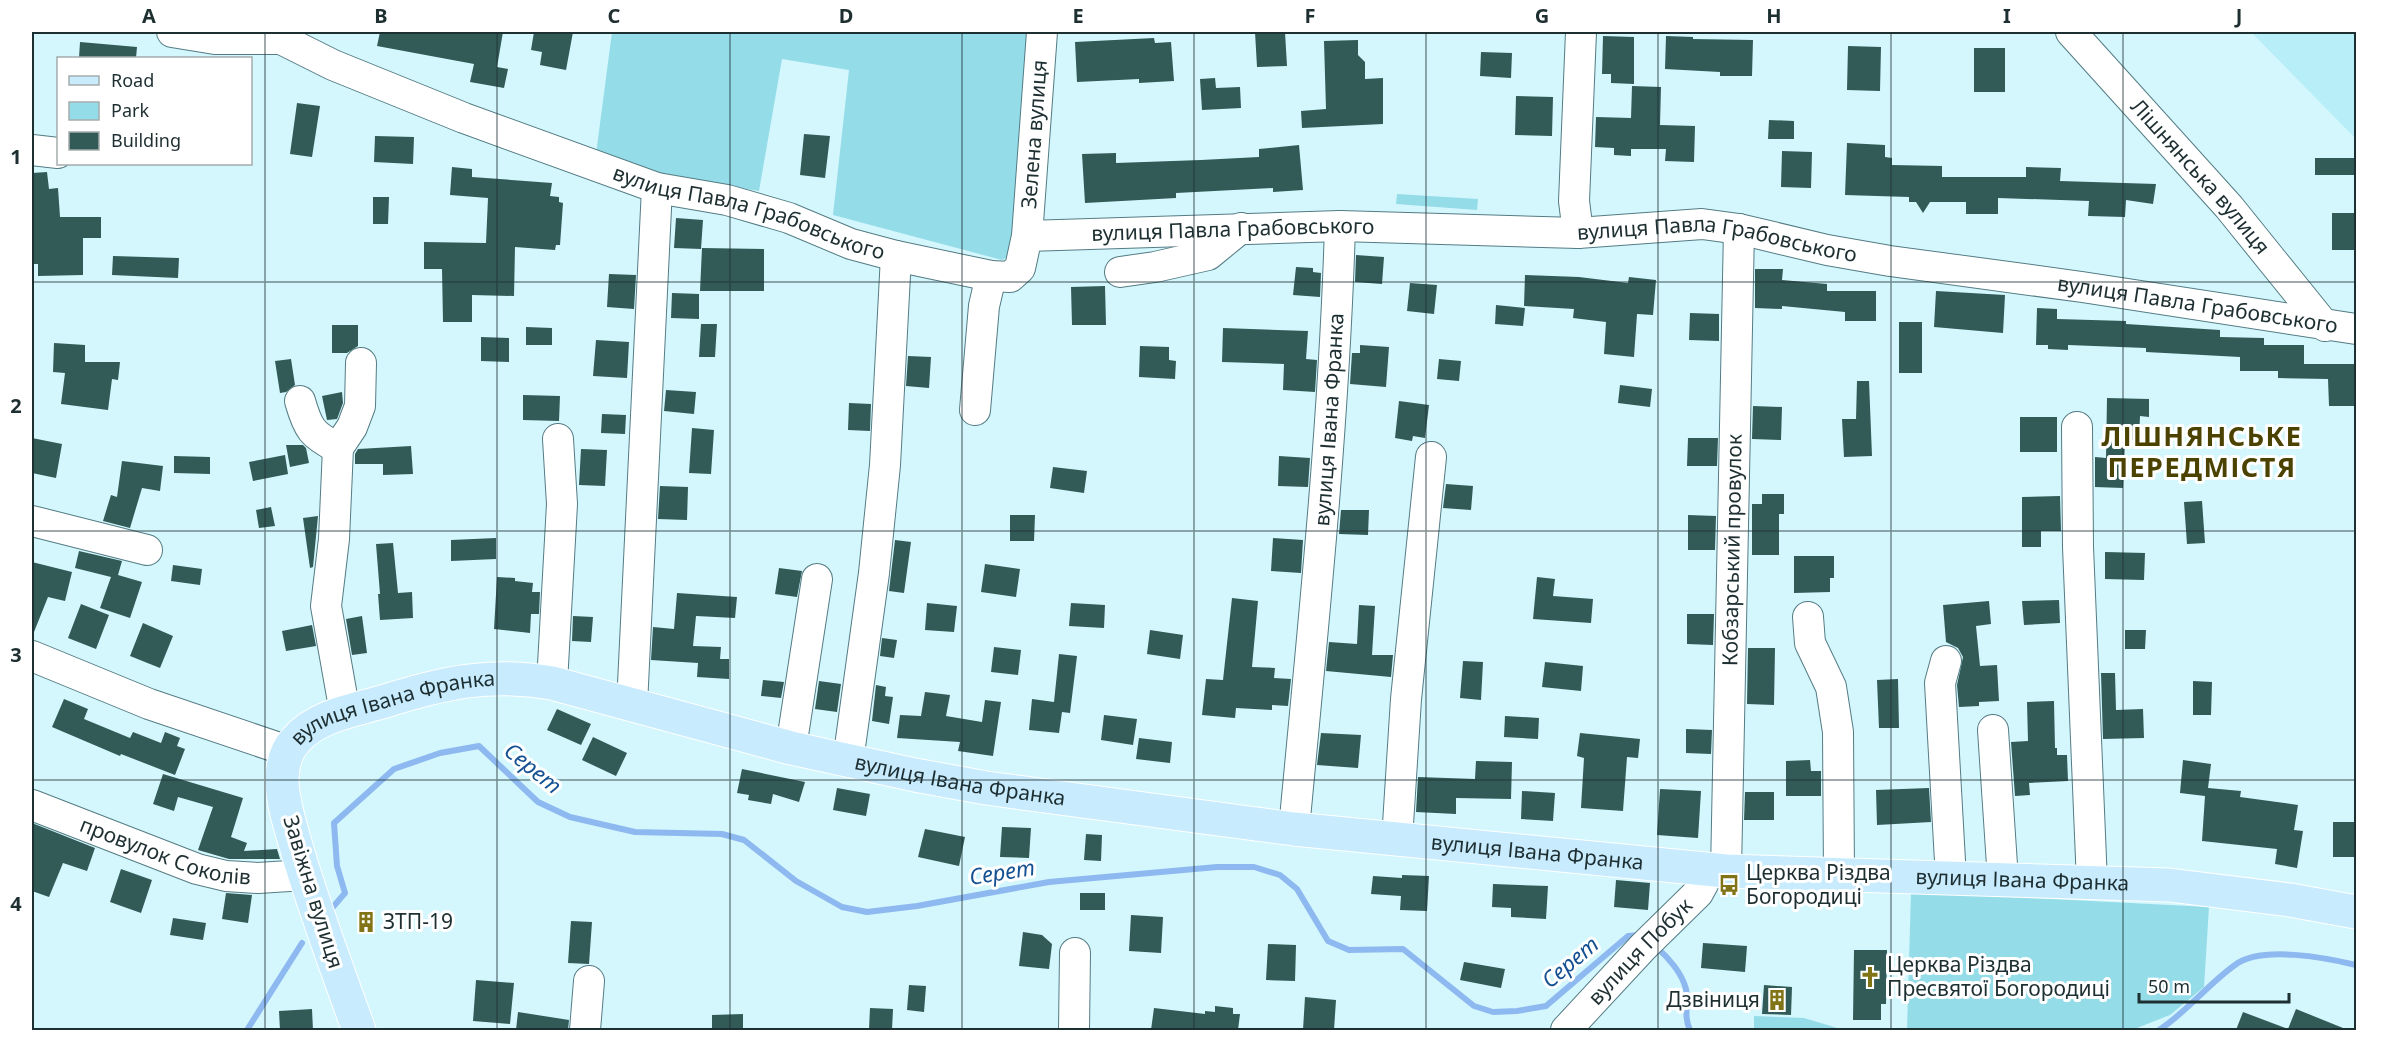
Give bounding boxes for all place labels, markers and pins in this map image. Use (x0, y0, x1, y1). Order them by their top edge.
place label: Церква Різдва Богородиці (1746, 858, 1891, 910)
bus stop icon: Церква Різдва Богородиці (1717, 873, 1741, 897)
place label: ЗТП-19 (383, 907, 453, 935)
building icon: ЗТП-19 (354, 910, 378, 934)
place label: Церква Різдва Пресвятої Богородиці (1887, 950, 2110, 1002)
church icon: Церква Різдва Пресвятої Богородиці (1858, 965, 1882, 989)
place label: Дзвіниця (1666, 985, 1760, 1013)
building icon: Дзвіниця (1765, 988, 1789, 1012)

